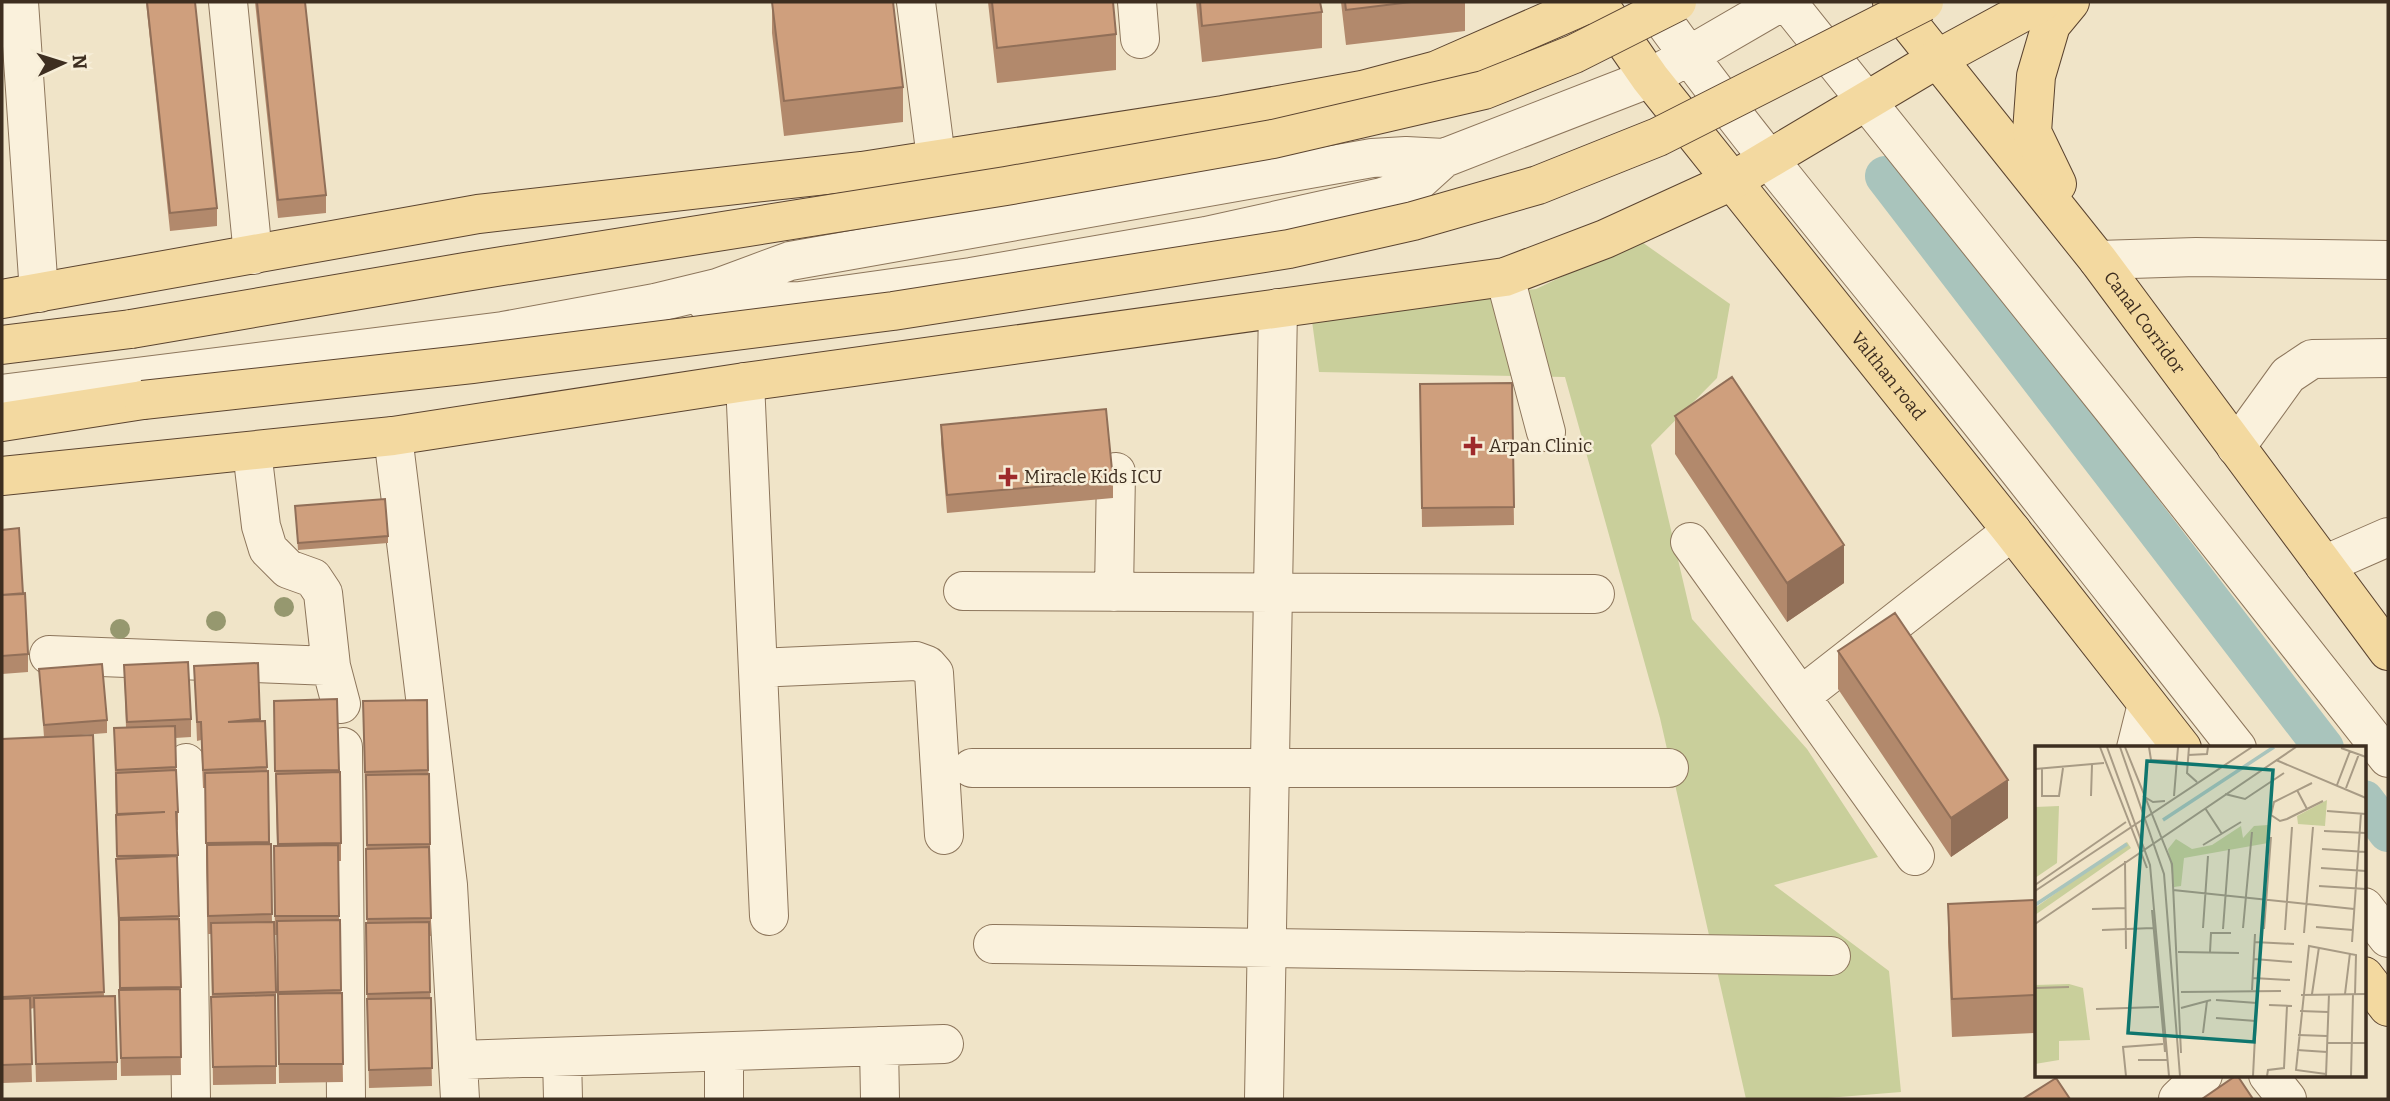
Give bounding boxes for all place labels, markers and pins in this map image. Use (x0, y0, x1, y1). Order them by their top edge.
place label: Arpan Clinic (1489, 435, 1592, 457)
marker: Arpan Clinic (1463, 436, 1483, 456)
place label: Miracle Kids ICU (1024, 466, 1162, 488)
marker: Miracle Kids ICU (998, 467, 1018, 487)

